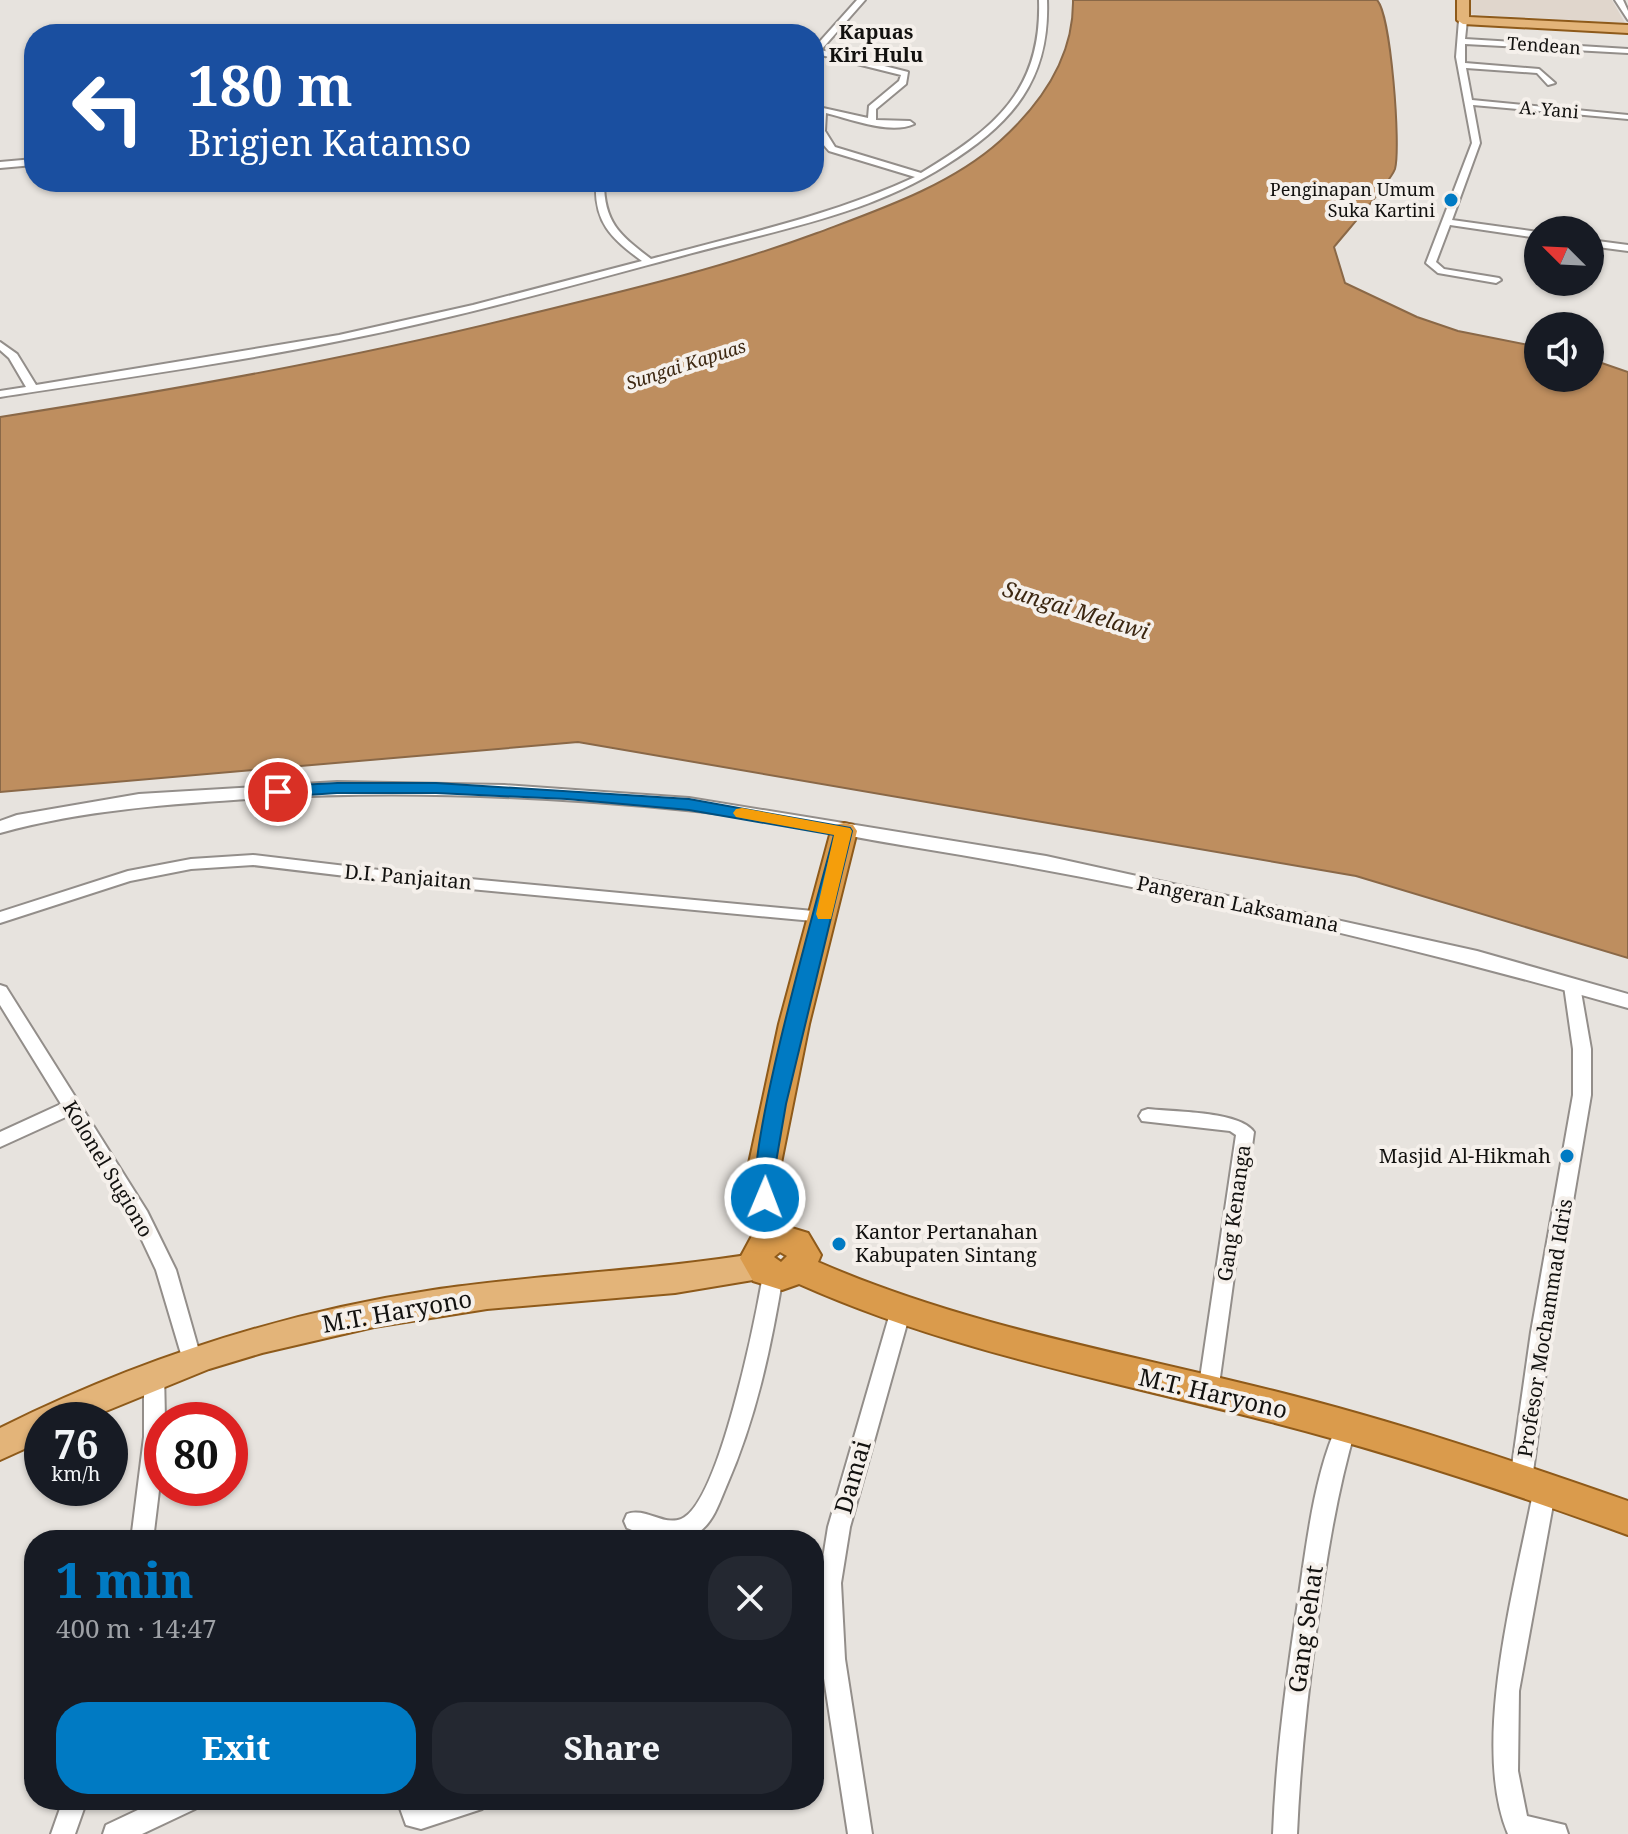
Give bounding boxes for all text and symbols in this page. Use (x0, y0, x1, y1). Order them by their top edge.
district label: Kapuas Kiri Hulu (829, 18, 923, 68)
street label: Tendean (1506, 30, 1582, 60)
text: 180 m (188, 46, 353, 122)
icon: left (56, 56, 160, 160)
street label: A. Yani (1518, 94, 1580, 124)
text: Brigjen Katamso (188, 118, 471, 167)
place label: Penginapan Umum Suka Kartini (1270, 177, 1435, 222)
marker: Penginapan Umum Suka Kartini (1442, 191, 1460, 209)
north arrow (1524, 216, 1604, 296)
map controls (1524, 216, 1604, 392)
button: sound (1524, 312, 1604, 392)
water label: Sungai Kapuas (623, 333, 749, 395)
water label: Sungai Melawi (1000, 573, 1153, 646)
pin (244, 758, 312, 826)
icon: arrive (256, 770, 300, 814)
street label: D.I. Panjaitan (343, 857, 473, 896)
street label: Pangeran Laksamana (1134, 869, 1342, 938)
street label: Kolonel Sugiono (57, 1096, 160, 1242)
place label: Masjid Al-Hikmah (1379, 1142, 1551, 1169)
street label: Gang Kenanga (1211, 1143, 1256, 1283)
marker: Masjid Al-Hikmah (1558, 1147, 1576, 1165)
position arrow (723, 1156, 807, 1240)
street label: Profesor Mochammad Idris (1511, 1197, 1578, 1459)
place label: Kantor Pertanahan Kabupaten Sintang (855, 1218, 1038, 1268)
marker: Kantor Pertanahan Kabupaten Sintang (830, 1235, 848, 1253)
street label: M.T. Haryono (319, 1281, 474, 1340)
street label: M.T. Haryono (1136, 1359, 1291, 1426)
speed limit sign: 80 (144, 1402, 248, 1506)
text: 76 (53, 1416, 99, 1471)
street label: Damai (825, 1436, 878, 1517)
text: km/h (51, 1460, 101, 1487)
text: 1 min (56, 1547, 194, 1612)
button: close (708, 1556, 792, 1640)
street label: Gang Sehat (1279, 1563, 1330, 1695)
text: 400 m · 14:47 (56, 1610, 217, 1646)
button: Exit (56, 1702, 416, 1794)
button: Share (432, 1702, 792, 1794)

